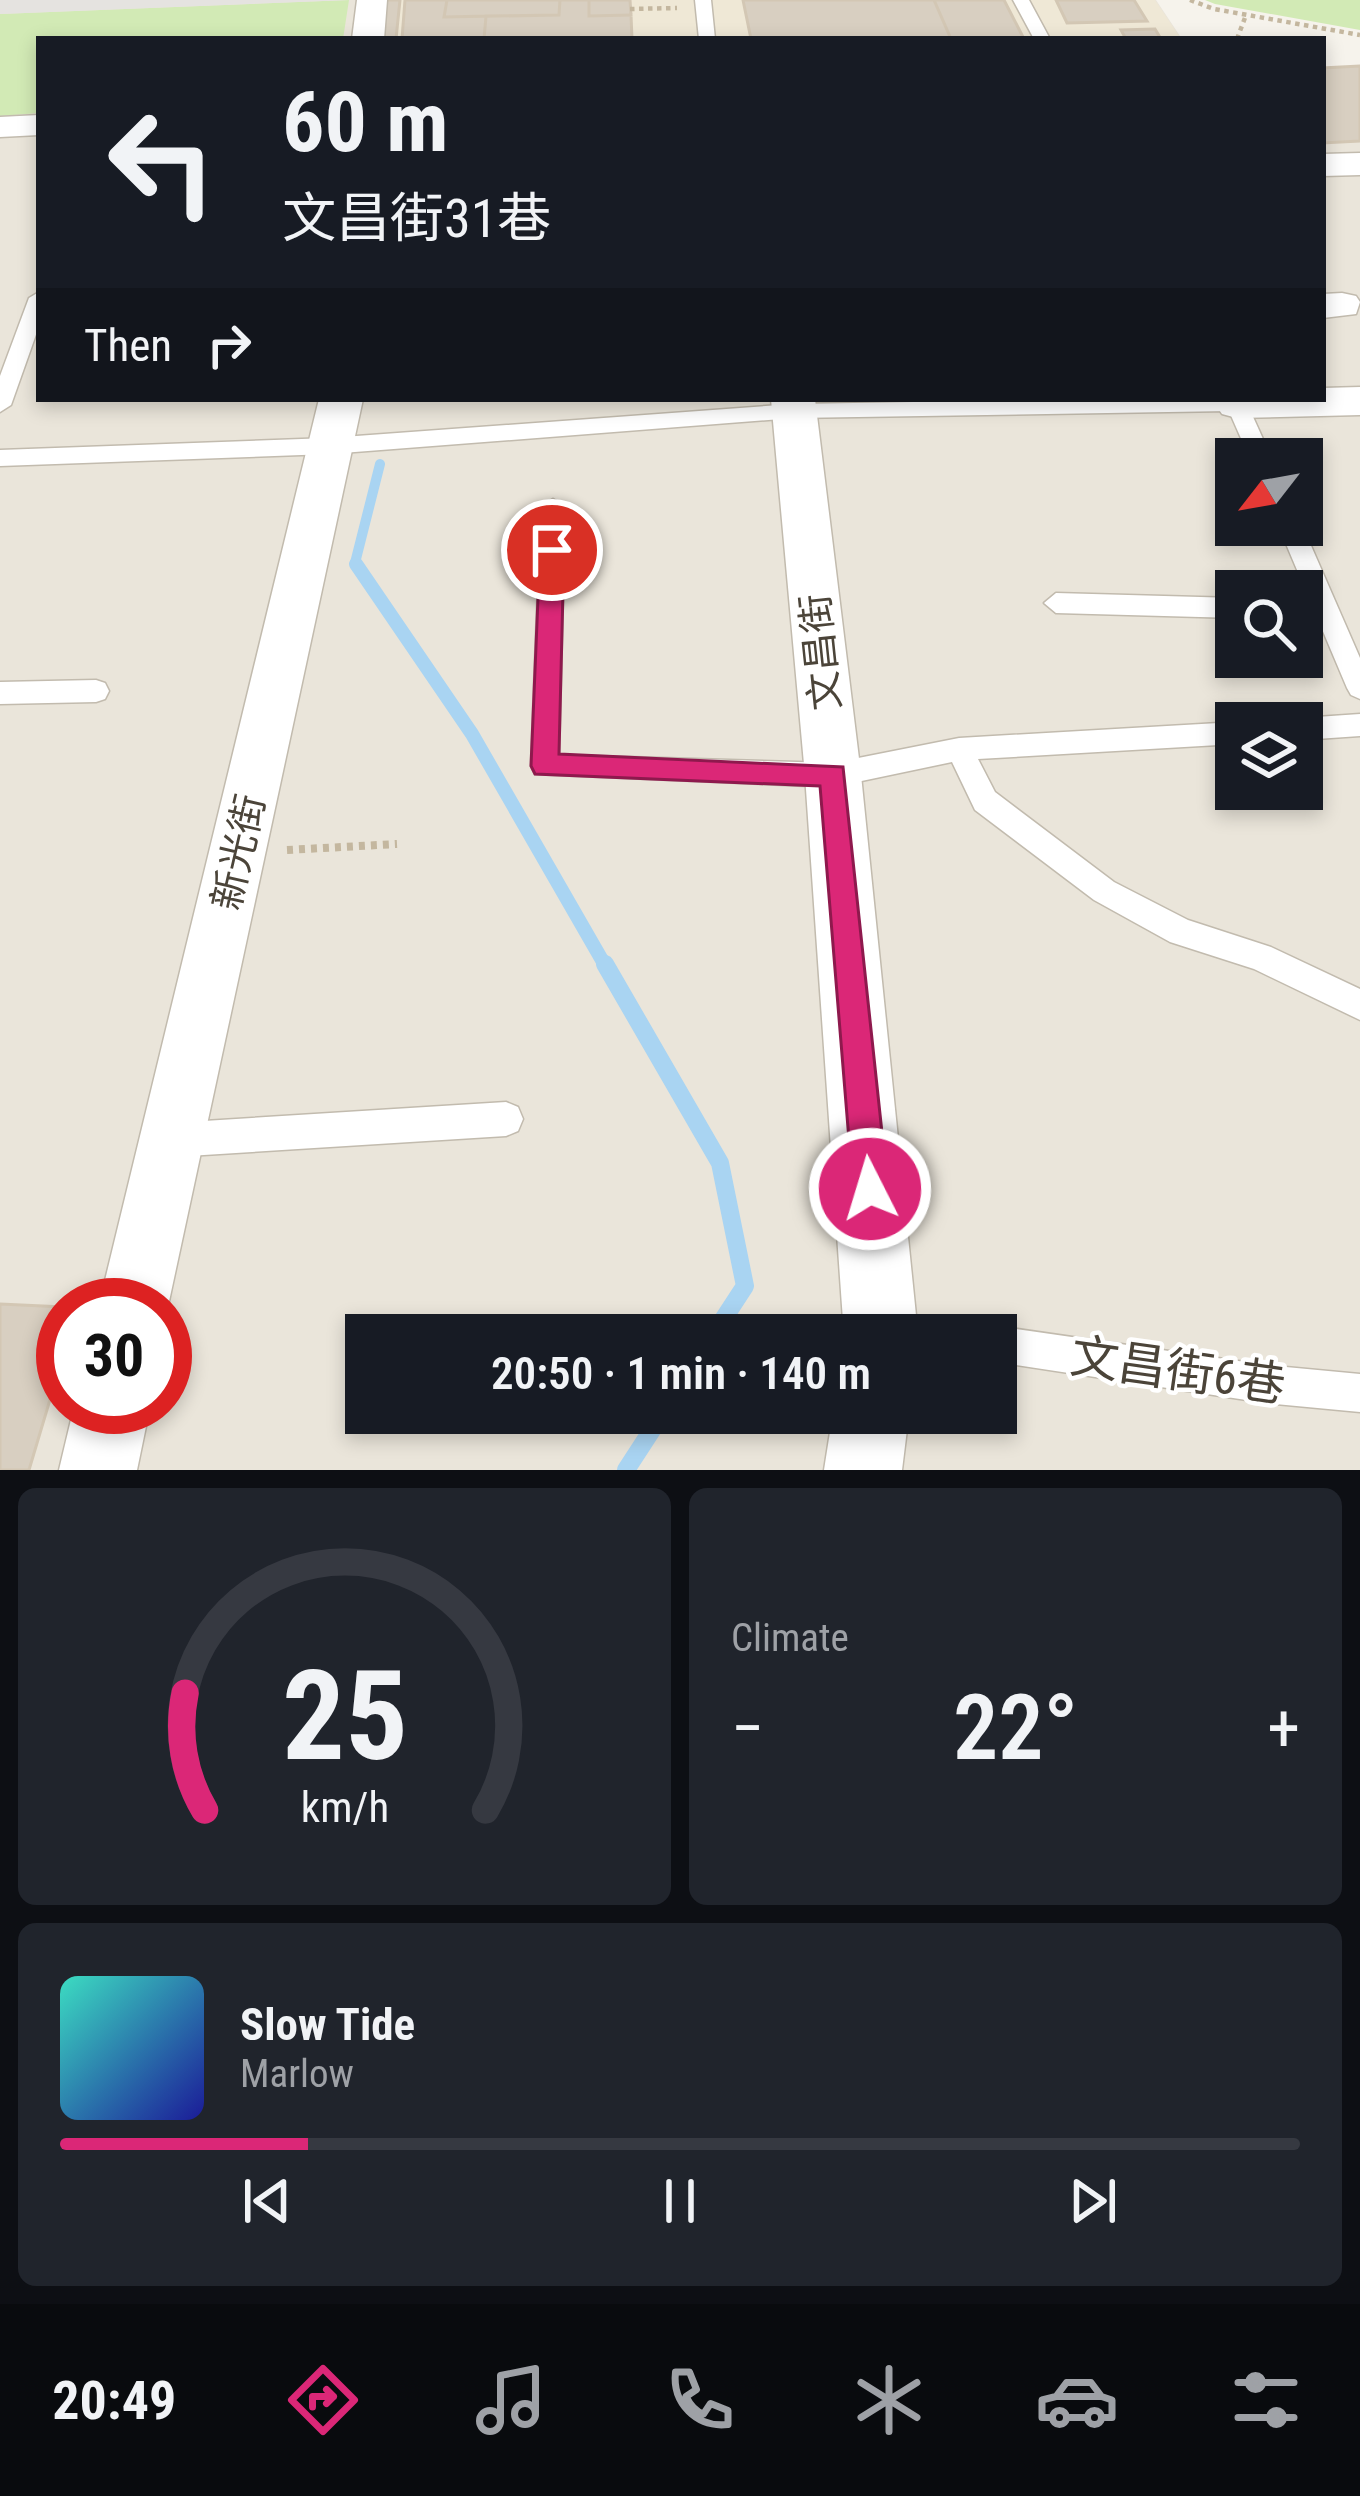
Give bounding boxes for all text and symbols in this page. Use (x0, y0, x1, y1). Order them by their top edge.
text: 60 m (282, 73, 449, 172)
icon: left (84, 84, 240, 240)
text: 文昌街31巷 (282, 187, 551, 250)
icon: right (196, 312, 262, 378)
text: Then (84, 319, 172, 372)
north arrow (1215, 438, 1323, 546)
map controls (1215, 438, 1323, 810)
pin (501, 499, 603, 601)
icon: arrive (519, 517, 585, 583)
button: search (1215, 570, 1323, 678)
street label: 文昌街 (792, 591, 850, 712)
button: layers (1215, 702, 1323, 810)
street label: 新光街 (203, 790, 275, 914)
position arrow (807, 1126, 933, 1252)
speed limit sign: 30 (36, 1278, 192, 1434)
street label: 文昌街6巷 (1067, 1327, 1289, 1414)
text: 20:50 · 1 min · 140 m (491, 1347, 871, 1400)
text: Climate (731, 1615, 849, 1661)
text: 25 (281, 1643, 408, 1789)
text: 22° (953, 1676, 1078, 1781)
text: − (731, 1690, 764, 1767)
text: + (1267, 1690, 1300, 1767)
text: km/h (300, 1781, 389, 1831)
text: Slow Tide (240, 1998, 415, 2051)
text: Marlow (240, 2051, 354, 2097)
icon: previous (234, 2168, 300, 2234)
icon: pause (647, 2168, 713, 2234)
icon: next (1060, 2168, 1126, 2234)
icon: directions (281, 2358, 365, 2442)
icon: music (469, 2358, 553, 2442)
icon: phone (658, 2358, 742, 2442)
icon: climate (847, 2358, 931, 2442)
icon: car (1035, 2358, 1119, 2442)
icon: filters (1224, 2358, 1308, 2442)
text: 20:49 (52, 2369, 176, 2432)

